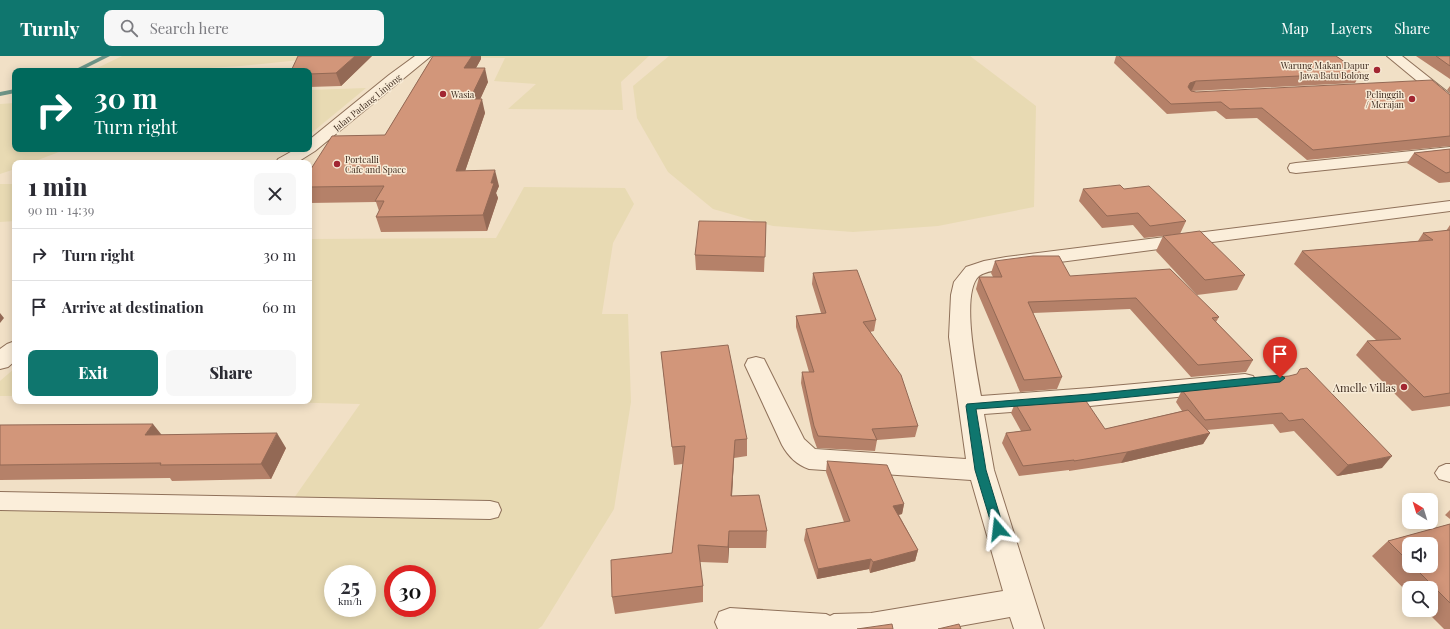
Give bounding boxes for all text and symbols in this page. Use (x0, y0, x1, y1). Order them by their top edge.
search box (104, 10, 384, 46)
text: Turnly (20, 15, 80, 41)
icon: search (118, 17, 140, 39)
text: Search here (150, 18, 229, 38)
text: Map (1281, 19, 1309, 38)
text: Layers (1331, 19, 1372, 38)
text: Share (1394, 19, 1430, 38)
place label: Warung Makan Dapur Jawa Batu Bolong (1280, 59, 1369, 81)
marker: Warung Makan Dapur Jawa Batu Bolong (1372, 65, 1382, 75)
street label: Jalan Padang Linjong (330, 71, 404, 134)
text: 30 m (94, 79, 158, 116)
icon: right (28, 84, 80, 136)
place label: Wasia (450, 88, 475, 100)
place label: Pelinggih / Merajan (1365, 88, 1405, 110)
marker: Wasia (438, 89, 448, 99)
marker: Pelinggih / Merajan (1407, 94, 1417, 104)
text: Turn right (94, 115, 177, 139)
place label: Portcalli Cafe and Space (345, 153, 407, 175)
marker: Portcalli Cafe and Space (332, 159, 342, 169)
text: 1 min (28, 170, 87, 202)
button: close (254, 173, 296, 215)
text: 90 m · 14:39 (28, 201, 94, 218)
icon: right (28, 244, 50, 266)
text: Turn right (62, 245, 135, 265)
text: 30 m (263, 245, 296, 265)
icon: arrive (28, 296, 50, 318)
text: Arrive at destination (62, 297, 204, 317)
text: 60 m (262, 297, 296, 317)
pin (1263, 337, 1297, 378)
icon: arrive (1269, 343, 1291, 365)
button: Exit (28, 350, 158, 396)
button: Share (166, 350, 296, 396)
place label: Amelle Villas (1332, 380, 1396, 395)
marker: Amelle Villas (1399, 382, 1409, 392)
north arrow (1402, 493, 1438, 529)
map controls (1402, 493, 1438, 617)
position arrow (977, 508, 1019, 550)
button: sound (1402, 537, 1438, 573)
speed limit sign: 30 (384, 565, 436, 617)
text: 25 (340, 572, 360, 599)
button: search (1402, 581, 1438, 617)
text: km/h (338, 594, 362, 608)

